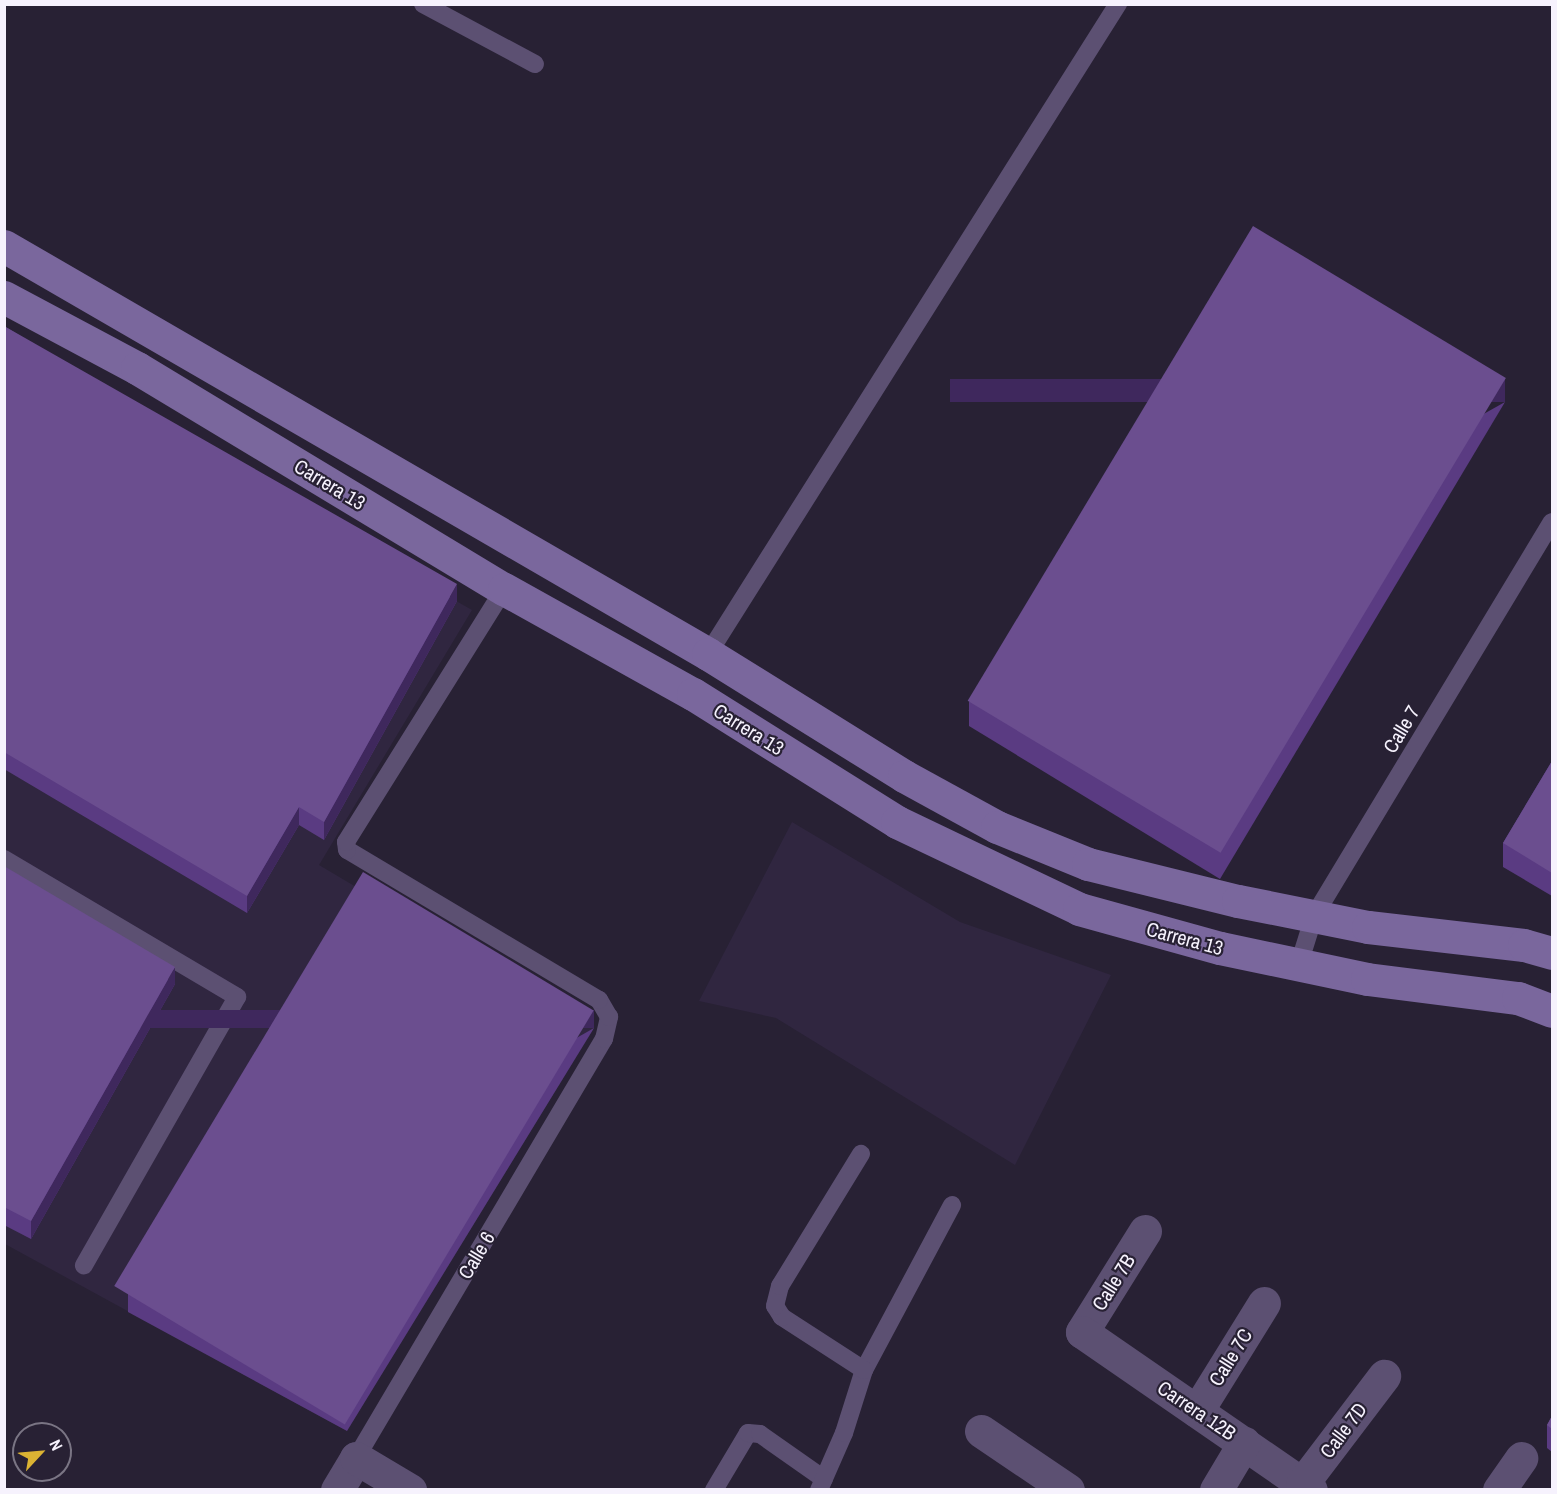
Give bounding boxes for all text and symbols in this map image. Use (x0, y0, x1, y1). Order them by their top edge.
street label: Carrera 13 (290, 454, 370, 514)
street label: Carrera 13 (709, 698, 789, 760)
street label: Calle 7 (1378, 701, 1424, 757)
street label: Carrera 13 (1144, 916, 1226, 960)
street label: Calle 6 (453, 1227, 499, 1283)
street label: Calle 7B (1086, 1249, 1140, 1315)
street label: Calle 7C (1203, 1324, 1257, 1390)
street label: Carrera 12B (1153, 1375, 1241, 1445)
street label: Calle 7D (1314, 1398, 1372, 1462)
north arrow (12, 1422, 72, 1482)
text: N (44, 1436, 68, 1454)

